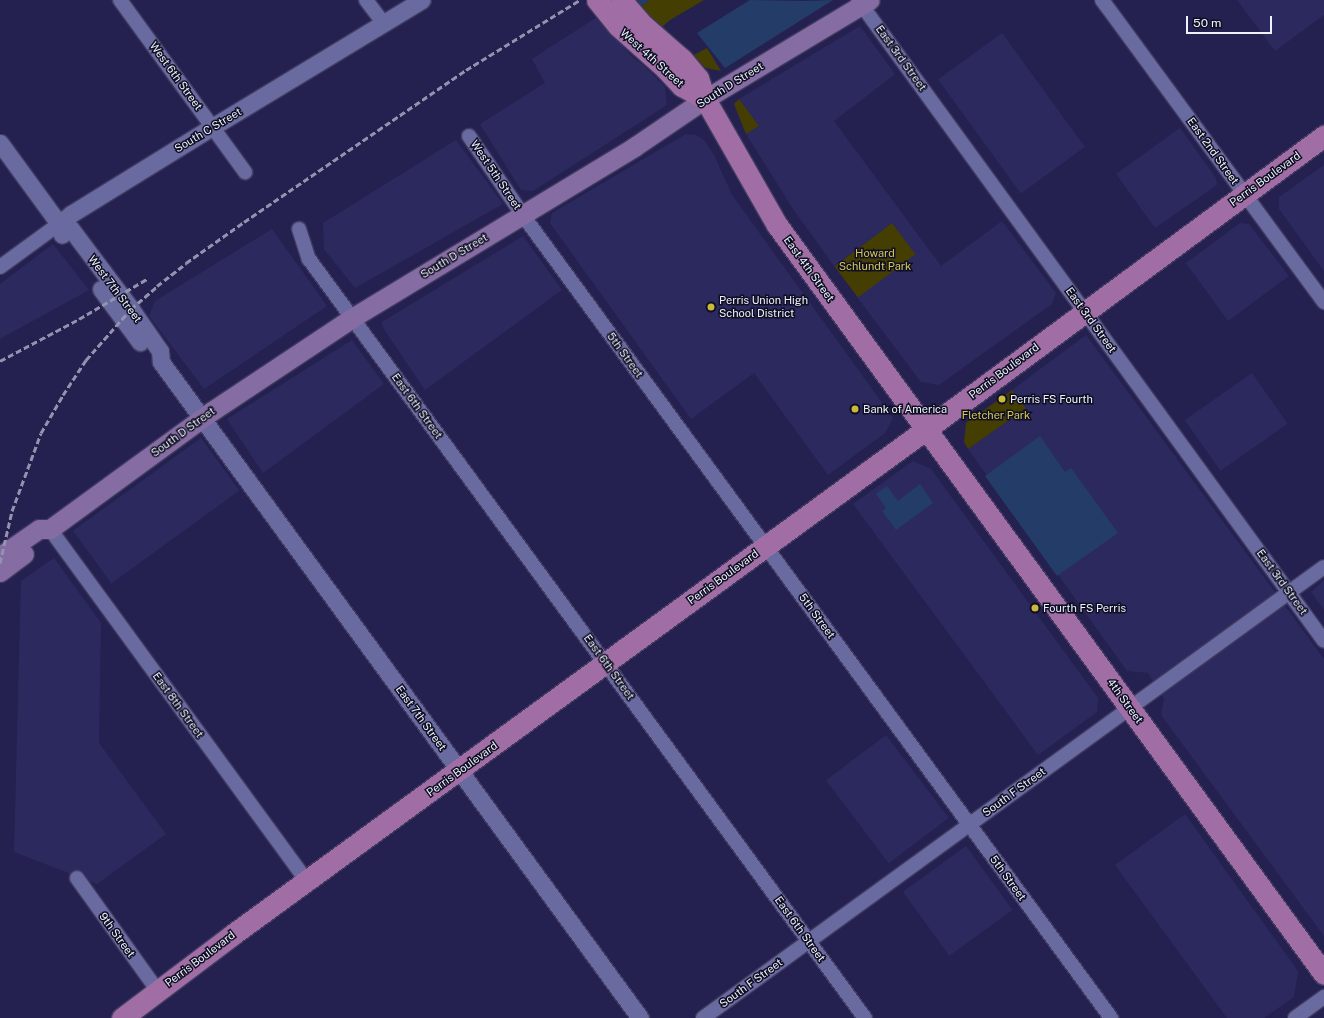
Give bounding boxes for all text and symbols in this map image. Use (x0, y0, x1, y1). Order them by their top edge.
scale bar (1188, 8, 1274, 34)
text: 50 m (1193, 16, 1221, 30)
street label: East 3rd Street (873, 23, 929, 93)
street label: West 4th Street (618, 26, 686, 90)
street label: West 6th Street (147, 39, 205, 113)
street label: South D Street (694, 59, 766, 111)
street label: South C Street (172, 105, 244, 155)
street label: East 2nd Street (1184, 115, 1242, 187)
street label: West 5th Street (468, 138, 524, 212)
street label: Perris Boulevard (1227, 149, 1303, 209)
street label: South D Street (418, 231, 490, 281)
street label: East 4th Street (781, 234, 837, 304)
park label: Howard Schlundt Park (839, 247, 911, 273)
street label: West 7th Street (85, 253, 145, 325)
street label: East 3rd Street (1063, 285, 1119, 355)
place label: Perris Union High School District (719, 294, 808, 320)
marker: Perris Union High School District (706, 302, 716, 312)
street label: 5th Street (604, 330, 646, 380)
street label: Perris Boulevard (966, 340, 1042, 402)
street label: East 6th Street (389, 371, 445, 441)
place label: Perris FS Fourth (1010, 392, 1093, 406)
marker: Perris FS Fourth (997, 394, 1007, 404)
place label: Bank of America (863, 402, 947, 416)
street label: South D Street (149, 404, 217, 460)
marker: Bank of America (850, 404, 860, 414)
park label: Fletcher Park (962, 408, 1030, 422)
street label: Perris Boulevard (685, 547, 761, 607)
street label: East 3rd Street (1254, 547, 1310, 617)
street label: 5th Street (796, 591, 838, 641)
place label: Fourth FS Perris (1043, 601, 1126, 615)
marker: Fourth FS Perris (1030, 603, 1040, 613)
street label: East 6th Street (581, 632, 637, 702)
street label: East 8th Street (150, 670, 206, 740)
street label: 4th Street (1104, 676, 1146, 726)
street label: East 7th Street (393, 683, 449, 753)
street label: Perris Boulevard (424, 739, 500, 799)
street label: South F Street (980, 765, 1048, 819)
street label: 5th Street (987, 853, 1029, 903)
street label: East 6th Street (772, 894, 828, 964)
street label: 9th Street (96, 910, 138, 960)
street label: Perris Boulevard (162, 928, 238, 990)
street label: South F Street (717, 956, 785, 1010)

